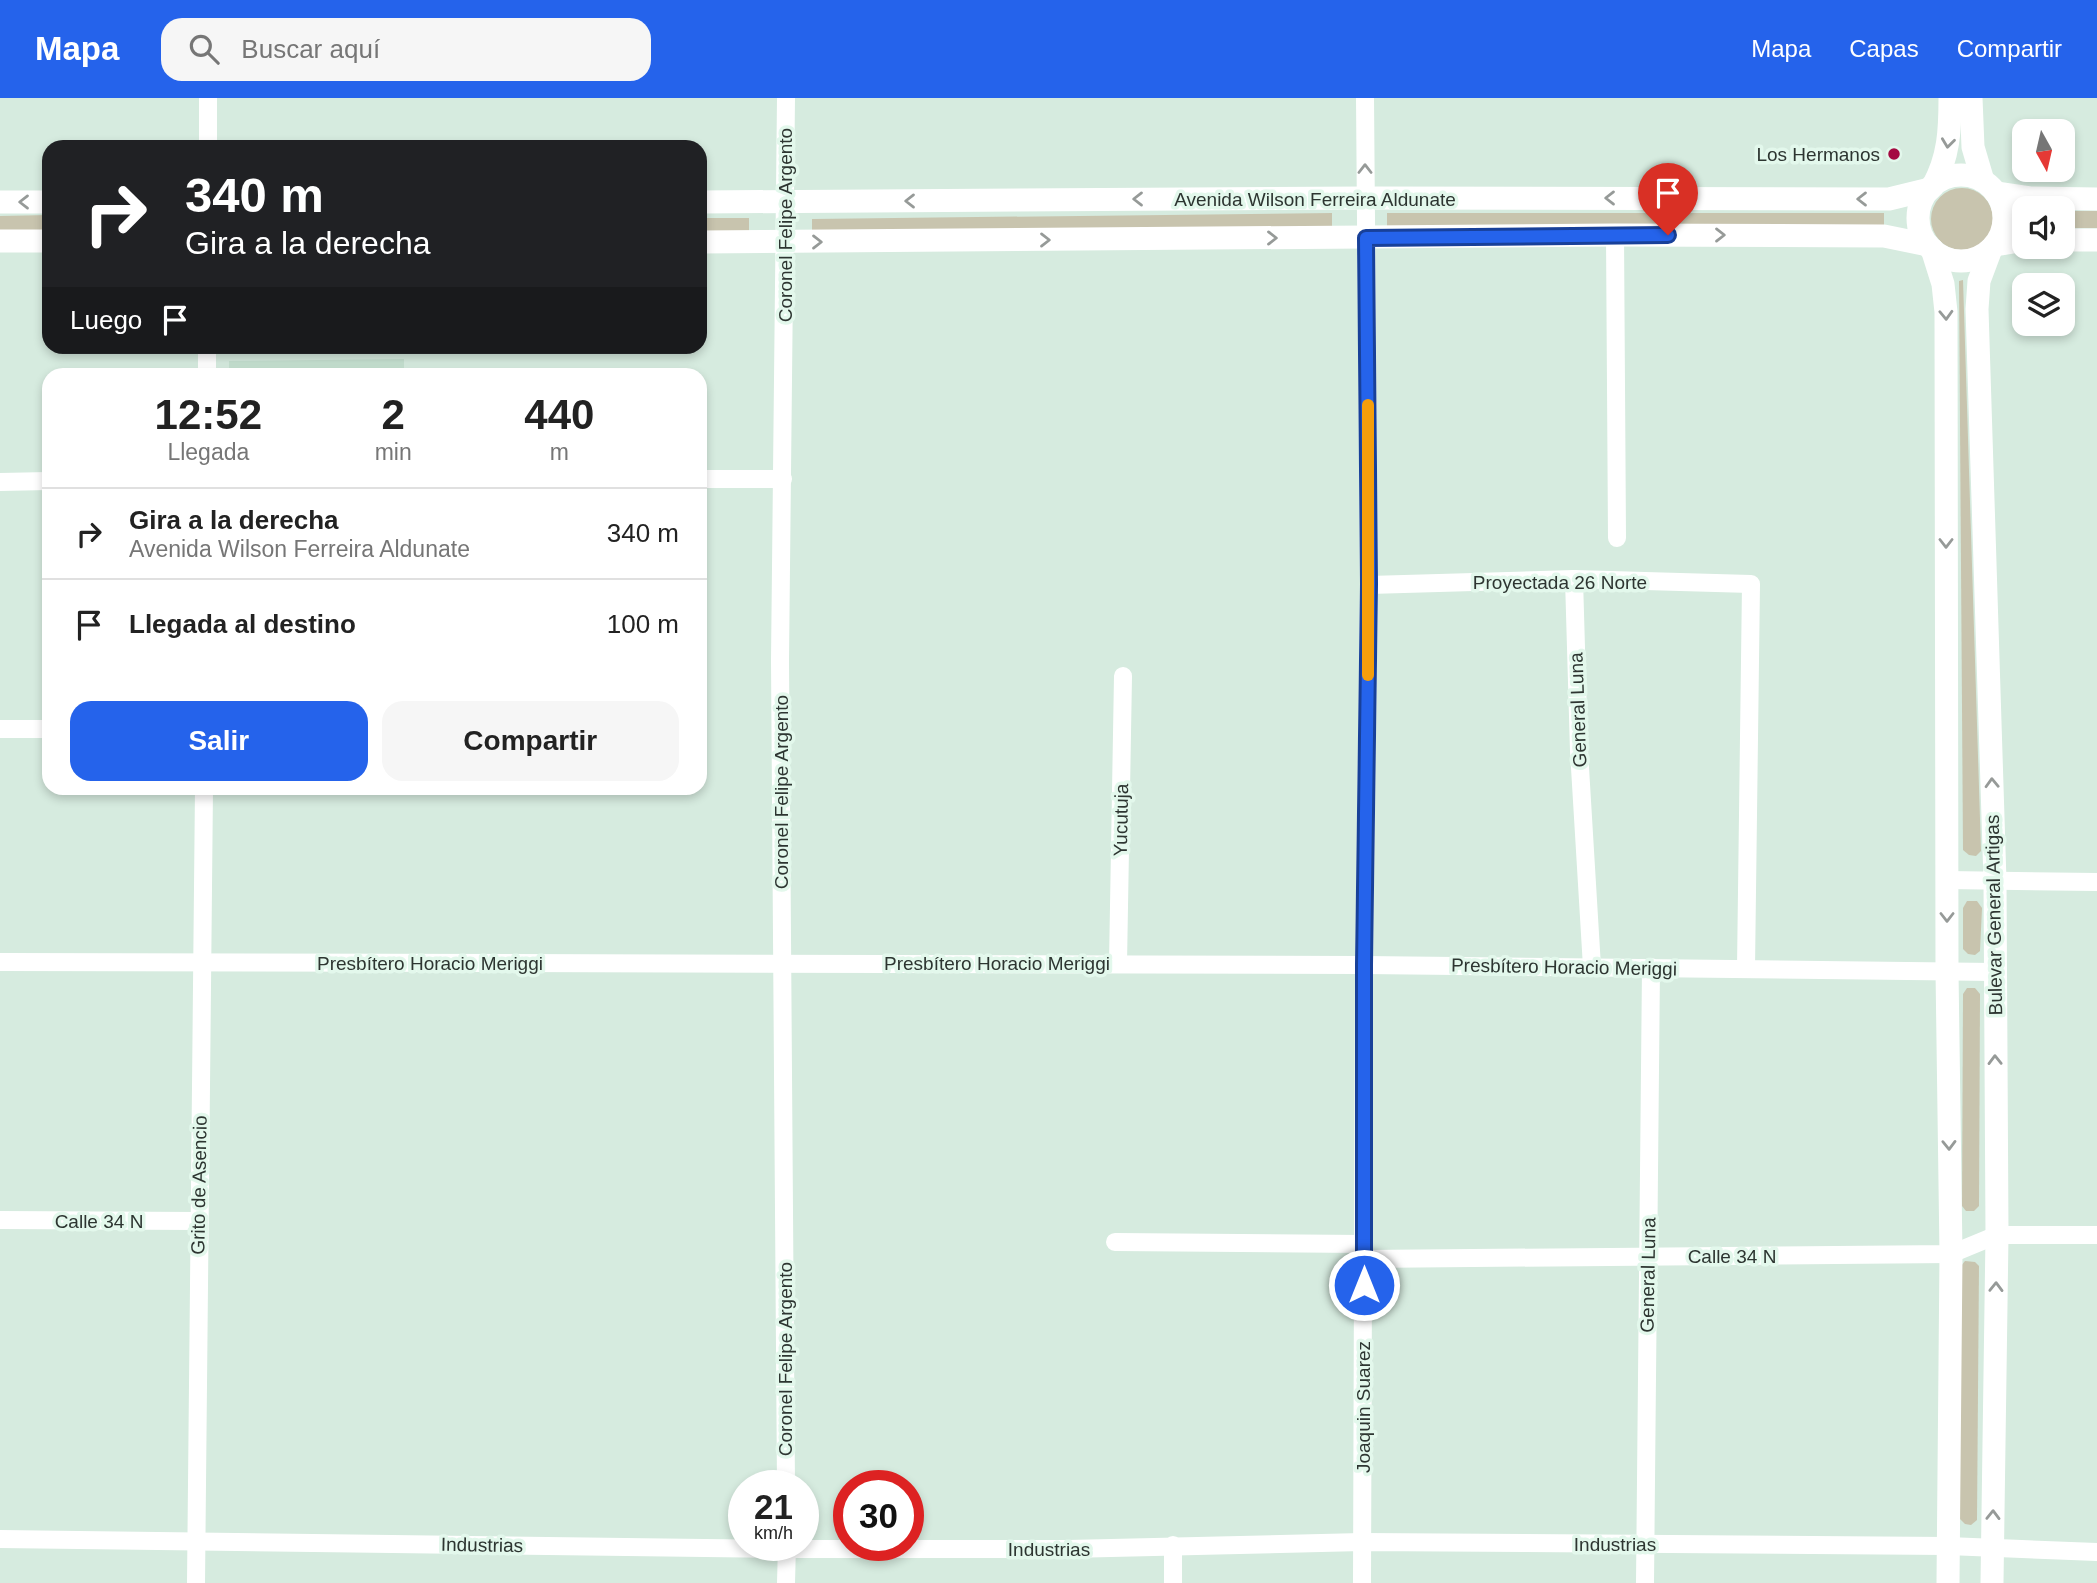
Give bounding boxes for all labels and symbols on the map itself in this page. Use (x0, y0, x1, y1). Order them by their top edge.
north arrow (2012, 119, 2076, 182)
street label: Coronel Felipe Argento (775, 128, 796, 322)
one-way arrow (1941, 138, 1956, 149)
place label: Los Hermanos (1756, 144, 1880, 165)
marker: Los Hermanos (1886, 146, 1902, 162)
pin (1638, 163, 1698, 235)
one-way arrow (1357, 164, 1373, 174)
street label: Avenida Wilson Ferreira Aldunate (1174, 189, 1456, 210)
one-way arrow (1605, 190, 1615, 206)
one-way arrow (1857, 191, 1867, 207)
one-way arrow (1132, 192, 1143, 207)
one-way arrow (905, 193, 915, 209)
one-way arrow (19, 194, 29, 210)
one-way arrow (1715, 228, 1726, 243)
one-way arrow (1267, 230, 1278, 246)
one-way arrow (1040, 232, 1050, 248)
one-way arrow (812, 234, 823, 250)
one-way arrow (1938, 310, 1953, 321)
one-way arrow (1938, 538, 1954, 549)
street label: Proyectada 26 Norte (1473, 572, 1647, 593)
street label: General Luna (1565, 652, 1591, 768)
street label: Coronel Felipe Argento (771, 695, 792, 889)
one-way arrow (1984, 778, 2000, 788)
street label: Yucutuja (1110, 783, 1132, 857)
street label: Bulevar General Artigas (1982, 814, 2006, 1016)
one-way arrow (1939, 913, 1955, 923)
street label: Presbítero Horacio Meriggi (317, 953, 543, 974)
street label: Presbítero Horacio Meriggi (884, 953, 1110, 974)
street label: Presbítero Horacio Meriggi (1451, 955, 1677, 979)
one-way arrow (1987, 1054, 2003, 1065)
street label: Grito de Asencio (187, 1115, 211, 1255)
one-way arrow (1941, 1140, 1957, 1151)
street label: Calle 34 N (55, 1211, 143, 1232)
street label: General Luna (1636, 1217, 1660, 1333)
street label: Calle 34 N (1688, 1246, 1776, 1267)
position arrow (1327, 1248, 1401, 1322)
street label: Coronel Felipe Argento (775, 1262, 796, 1456)
one-way arrow (1988, 1282, 2004, 1292)
street label: Joaquin Suarez (1353, 1341, 1374, 1473)
speed limit sign: 30 (833, 1470, 924, 1561)
one-way arrow (1985, 1509, 2001, 1520)
street label: Industrias (441, 1534, 523, 1556)
street label: Industrias (1574, 1534, 1656, 1555)
street label: Industrias (1008, 1539, 1090, 1560)

